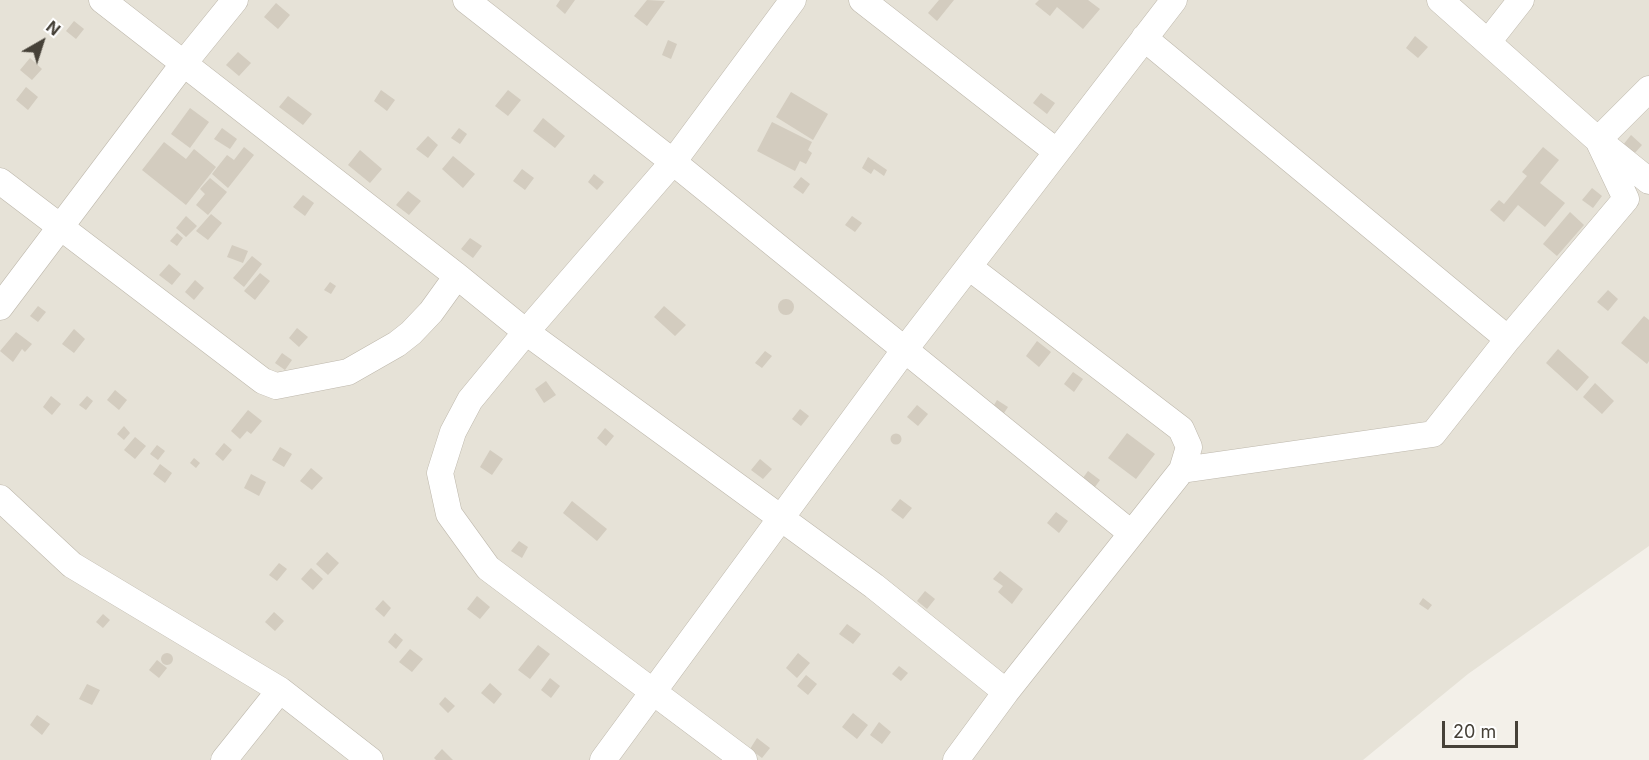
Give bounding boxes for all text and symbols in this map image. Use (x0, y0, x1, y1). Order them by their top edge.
north arrow (12, 12, 72, 72)
text: N (42, 16, 64, 40)
scale bar (1445, 709, 1522, 747)
text: 20 m (1453, 721, 1496, 742)

